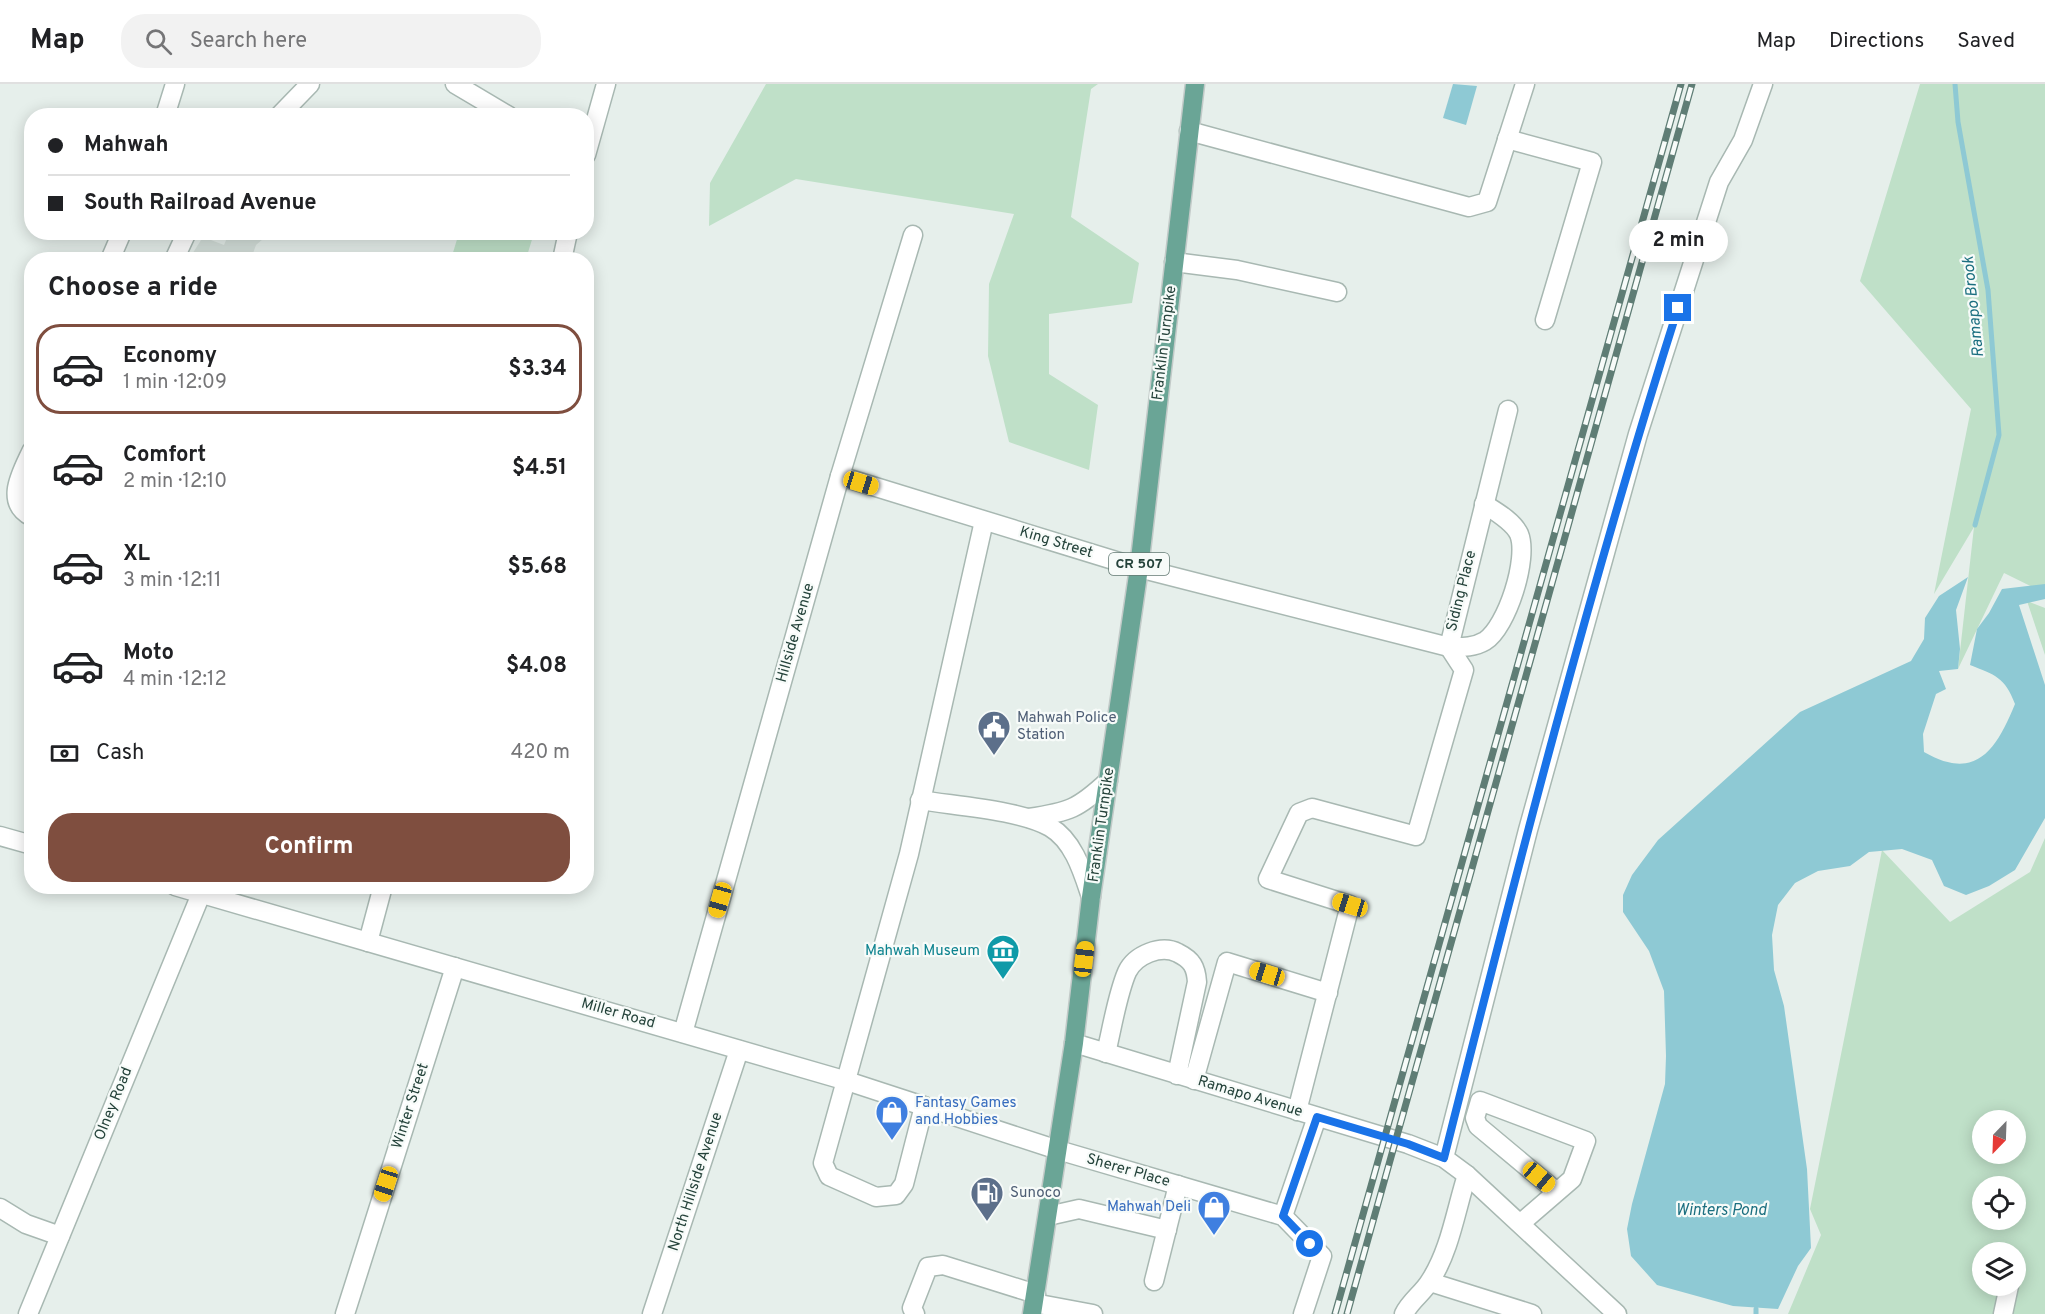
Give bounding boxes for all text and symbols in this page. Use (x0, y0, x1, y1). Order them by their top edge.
search box (121, 14, 541, 68)
text: Map (30, 23, 85, 59)
icon: search (142, 25, 175, 58)
text: Search here (190, 28, 307, 55)
text: Map (1756, 28, 1796, 55)
text: Directions (1829, 28, 1924, 55)
text: Saved (1957, 28, 2015, 55)
text: Mahwah (84, 132, 169, 159)
text: South Railroad Avenue (84, 190, 317, 217)
callout: 2 min (1628, 221, 1728, 263)
text: 2 min (1652, 228, 1705, 254)
water label: Ramapo Brook (1959, 255, 1989, 359)
text: Choose a ride (48, 271, 218, 305)
street label: Franklin Turnpike (1149, 285, 1181, 401)
route end (1664, 294, 1691, 321)
icon: car (51, 342, 105, 396)
text: Economy (123, 343, 217, 370)
text: $3.34 (508, 356, 567, 383)
text: 1 min · 12:09 (123, 370, 227, 396)
icon: car (51, 441, 105, 495)
text: Comfort (123, 442, 206, 469)
text: $4.51 (512, 455, 567, 482)
text: 2 min · 12:10 (123, 469, 227, 495)
car (841, 469, 881, 497)
street label: King Street (1017, 523, 1095, 563)
icon: car (51, 540, 105, 594)
text: XL (123, 541, 150, 568)
street label: Siding Place (1443, 549, 1481, 633)
road number: CR 507 (1109, 553, 1169, 575)
text: $5.68 (508, 554, 567, 581)
text: 3 min · 12:11 (123, 568, 222, 594)
street label: Hillside Avenue (773, 581, 819, 685)
icon: car (51, 639, 105, 693)
text: Moto (123, 640, 174, 667)
text: $4.08 (506, 653, 567, 680)
text: 4 min · 12:12 (123, 667, 227, 693)
public building icon: Mahwah Police Station (976, 709, 1012, 756)
place label: Mahwah Police Station (1017, 709, 1117, 745)
icon: cash (48, 737, 81, 770)
text: Cash (96, 740, 145, 767)
text: 420 m (511, 740, 570, 766)
street label: Franklin Turnpike (1085, 767, 1119, 883)
button: Confirm (48, 813, 570, 882)
car (706, 880, 734, 920)
car (1330, 891, 1370, 919)
museum icon: Mahwah Museum (985, 933, 1021, 980)
car (1073, 940, 1095, 978)
place label: Mahwah Museum (865, 942, 980, 961)
car (1247, 960, 1287, 988)
street label: Miller Road (579, 994, 657, 1034)
street label: Winter Street (388, 1061, 434, 1151)
street label: Olney Road (91, 1065, 137, 1143)
street label: Ramapo Avenue (1195, 1072, 1305, 1122)
shop icon: Fantasy Games and Hobbies (874, 1094, 910, 1141)
place label: Fantasy Games and Hobbies (915, 1094, 1016, 1130)
street label: North Hillside Avenue (665, 1110, 727, 1254)
north arrow (1972, 1110, 2026, 1164)
map controls (1972, 1110, 2026, 1296)
street label: Sherer Place (1084, 1150, 1172, 1192)
car (1519, 1159, 1559, 1195)
car (372, 1164, 400, 1204)
fuel station icon: Sunoco (969, 1175, 1005, 1222)
button: locate (1972, 1176, 2026, 1230)
place label: Sunoco (1010, 1184, 1061, 1203)
shop icon: Mahwah Deli (1196, 1189, 1232, 1236)
place label: Mahwah Deli (1107, 1198, 1191, 1217)
water label: Winters Pond (1676, 1201, 1768, 1221)
route start (1296, 1230, 1323, 1257)
button: layers (1972, 1242, 2026, 1296)

